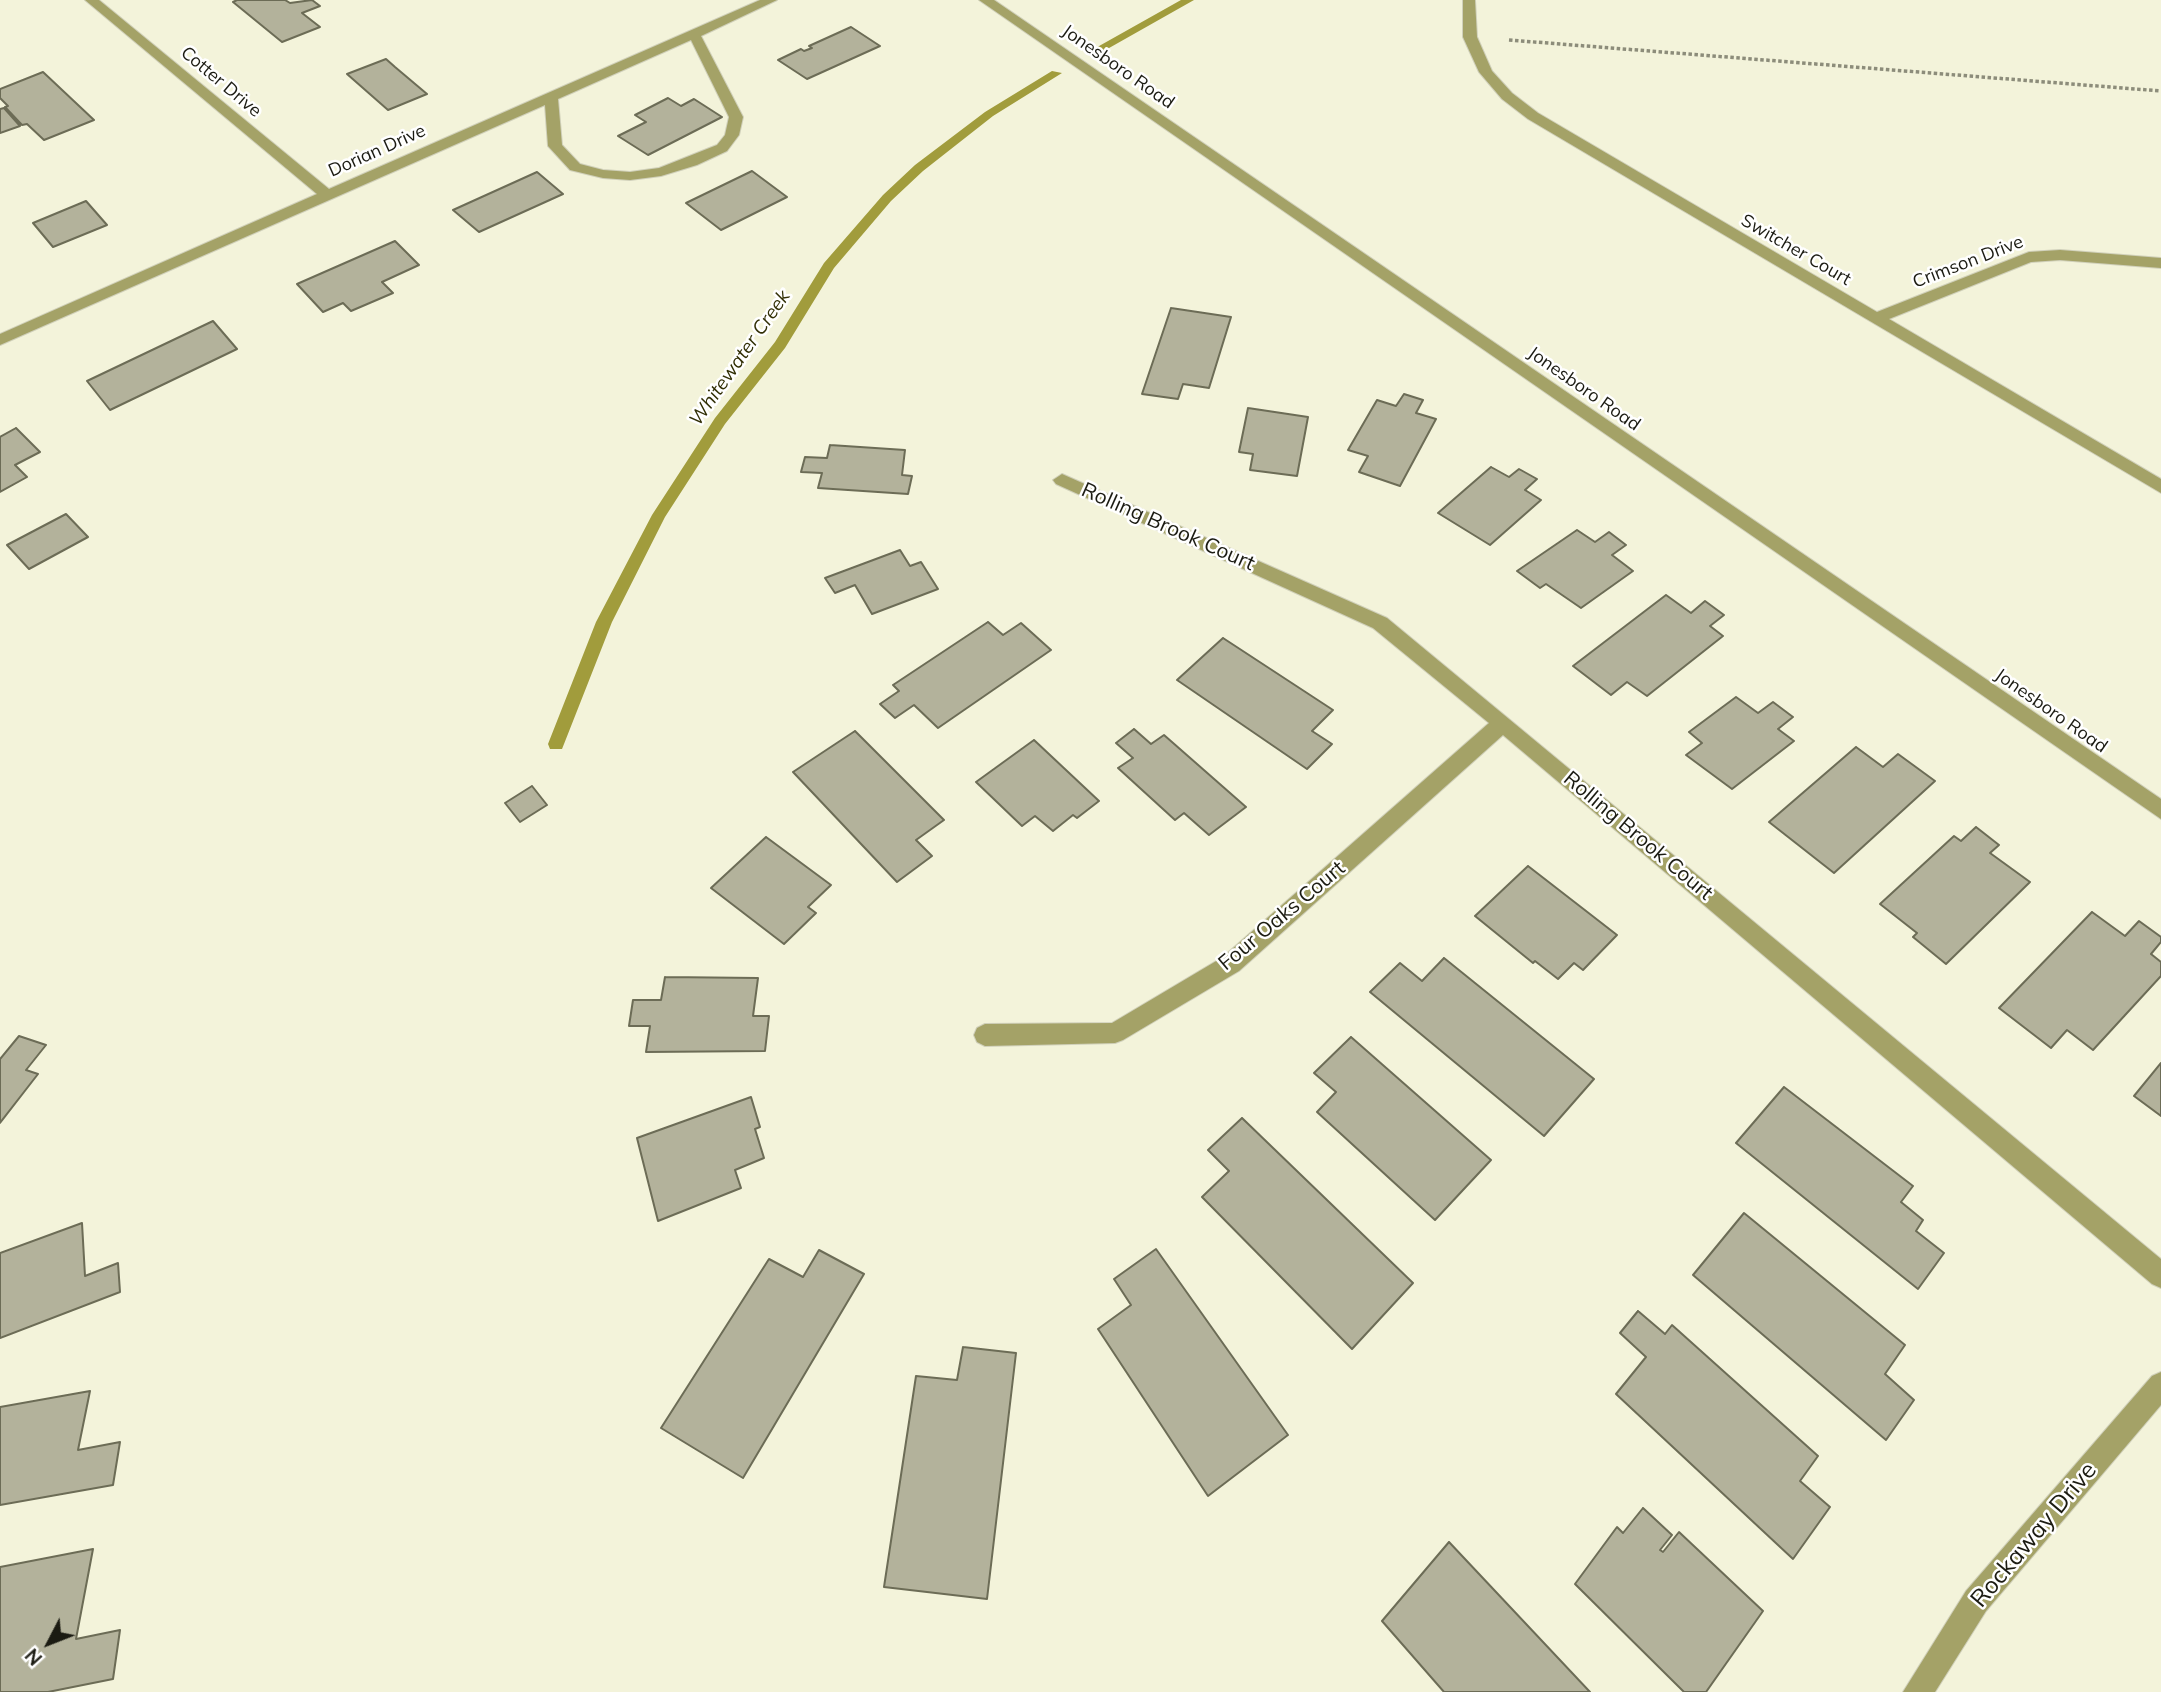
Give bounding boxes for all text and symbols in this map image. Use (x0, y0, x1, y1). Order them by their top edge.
street label: Jonesboro Road (1058, 20, 1178, 114)
street label: Cotter Drive (176, 42, 266, 122)
street label: Dorian Drive (325, 120, 429, 182)
street label: Switcher Court (1737, 210, 1855, 290)
street label: Crimson Drive (1910, 231, 2026, 293)
water label: Whitewater Creek (685, 286, 795, 430)
street label: Jonesboro Road (1524, 342, 1644, 436)
street label: Rolling Brook Court (1077, 477, 1259, 577)
street label: Jonesboro Road (1991, 664, 2111, 758)
street label: Rolling Brook Court (1558, 766, 1718, 906)
street label: Four Oaks Court (1214, 856, 1350, 976)
street label: Rockaway Drive (1965, 1457, 2103, 1613)
north arrow (14, 1608, 84, 1678)
text: N (20, 1644, 47, 1670)

